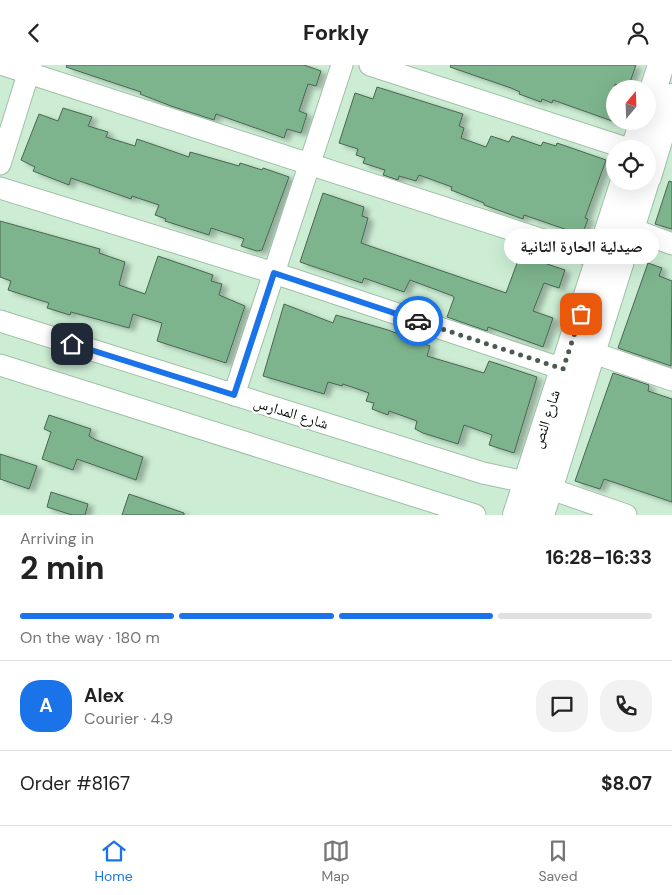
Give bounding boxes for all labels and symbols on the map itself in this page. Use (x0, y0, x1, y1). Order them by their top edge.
north arrow (606, 80, 656, 130)
callout: صيدلية الحارة الثانية (504, 229, 658, 264)
pin (560, 293, 602, 335)
courier (393, 296, 443, 346)
pin (51, 323, 93, 365)
street label: شارع النص (527, 387, 565, 451)
street label: شارع المدارس (251, 392, 331, 434)

